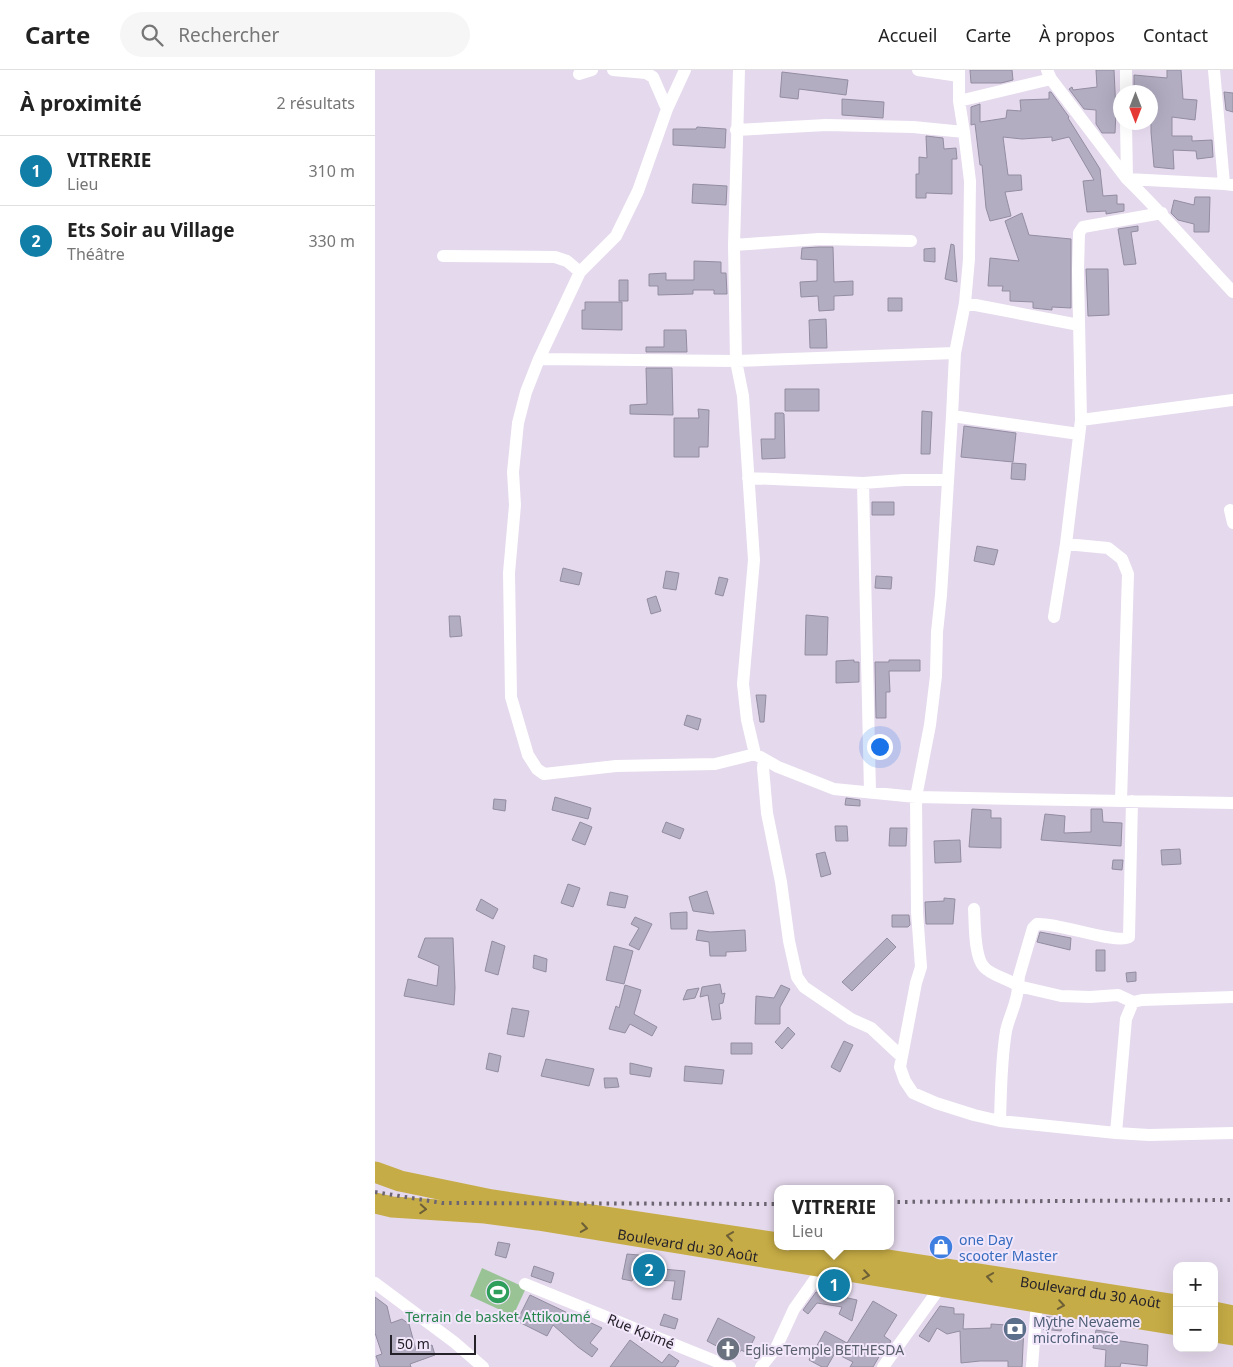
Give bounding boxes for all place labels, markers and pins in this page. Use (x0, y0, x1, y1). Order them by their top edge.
place label: one Day scooter Master (959, 1230, 1058, 1265)
shop icon: one Day scooter Master (928, 1234, 954, 1260)
pin: 2 (633, 1251, 665, 1289)
pin: 1 (818, 1266, 850, 1304)
sports icon: Terrain de basket Attikoumé (485, 1279, 511, 1305)
place label: Terrain de basket Attikoumé (405, 1307, 591, 1326)
place label: Mythe Nevaeme microfinance (1033, 1312, 1140, 1347)
bank icon: Mythe Nevaeme microfinance (1002, 1316, 1028, 1342)
church icon: EgliseTemple BETHESDA (715, 1336, 741, 1362)
place label: EgliseTemple BETHESDA (745, 1340, 904, 1359)

